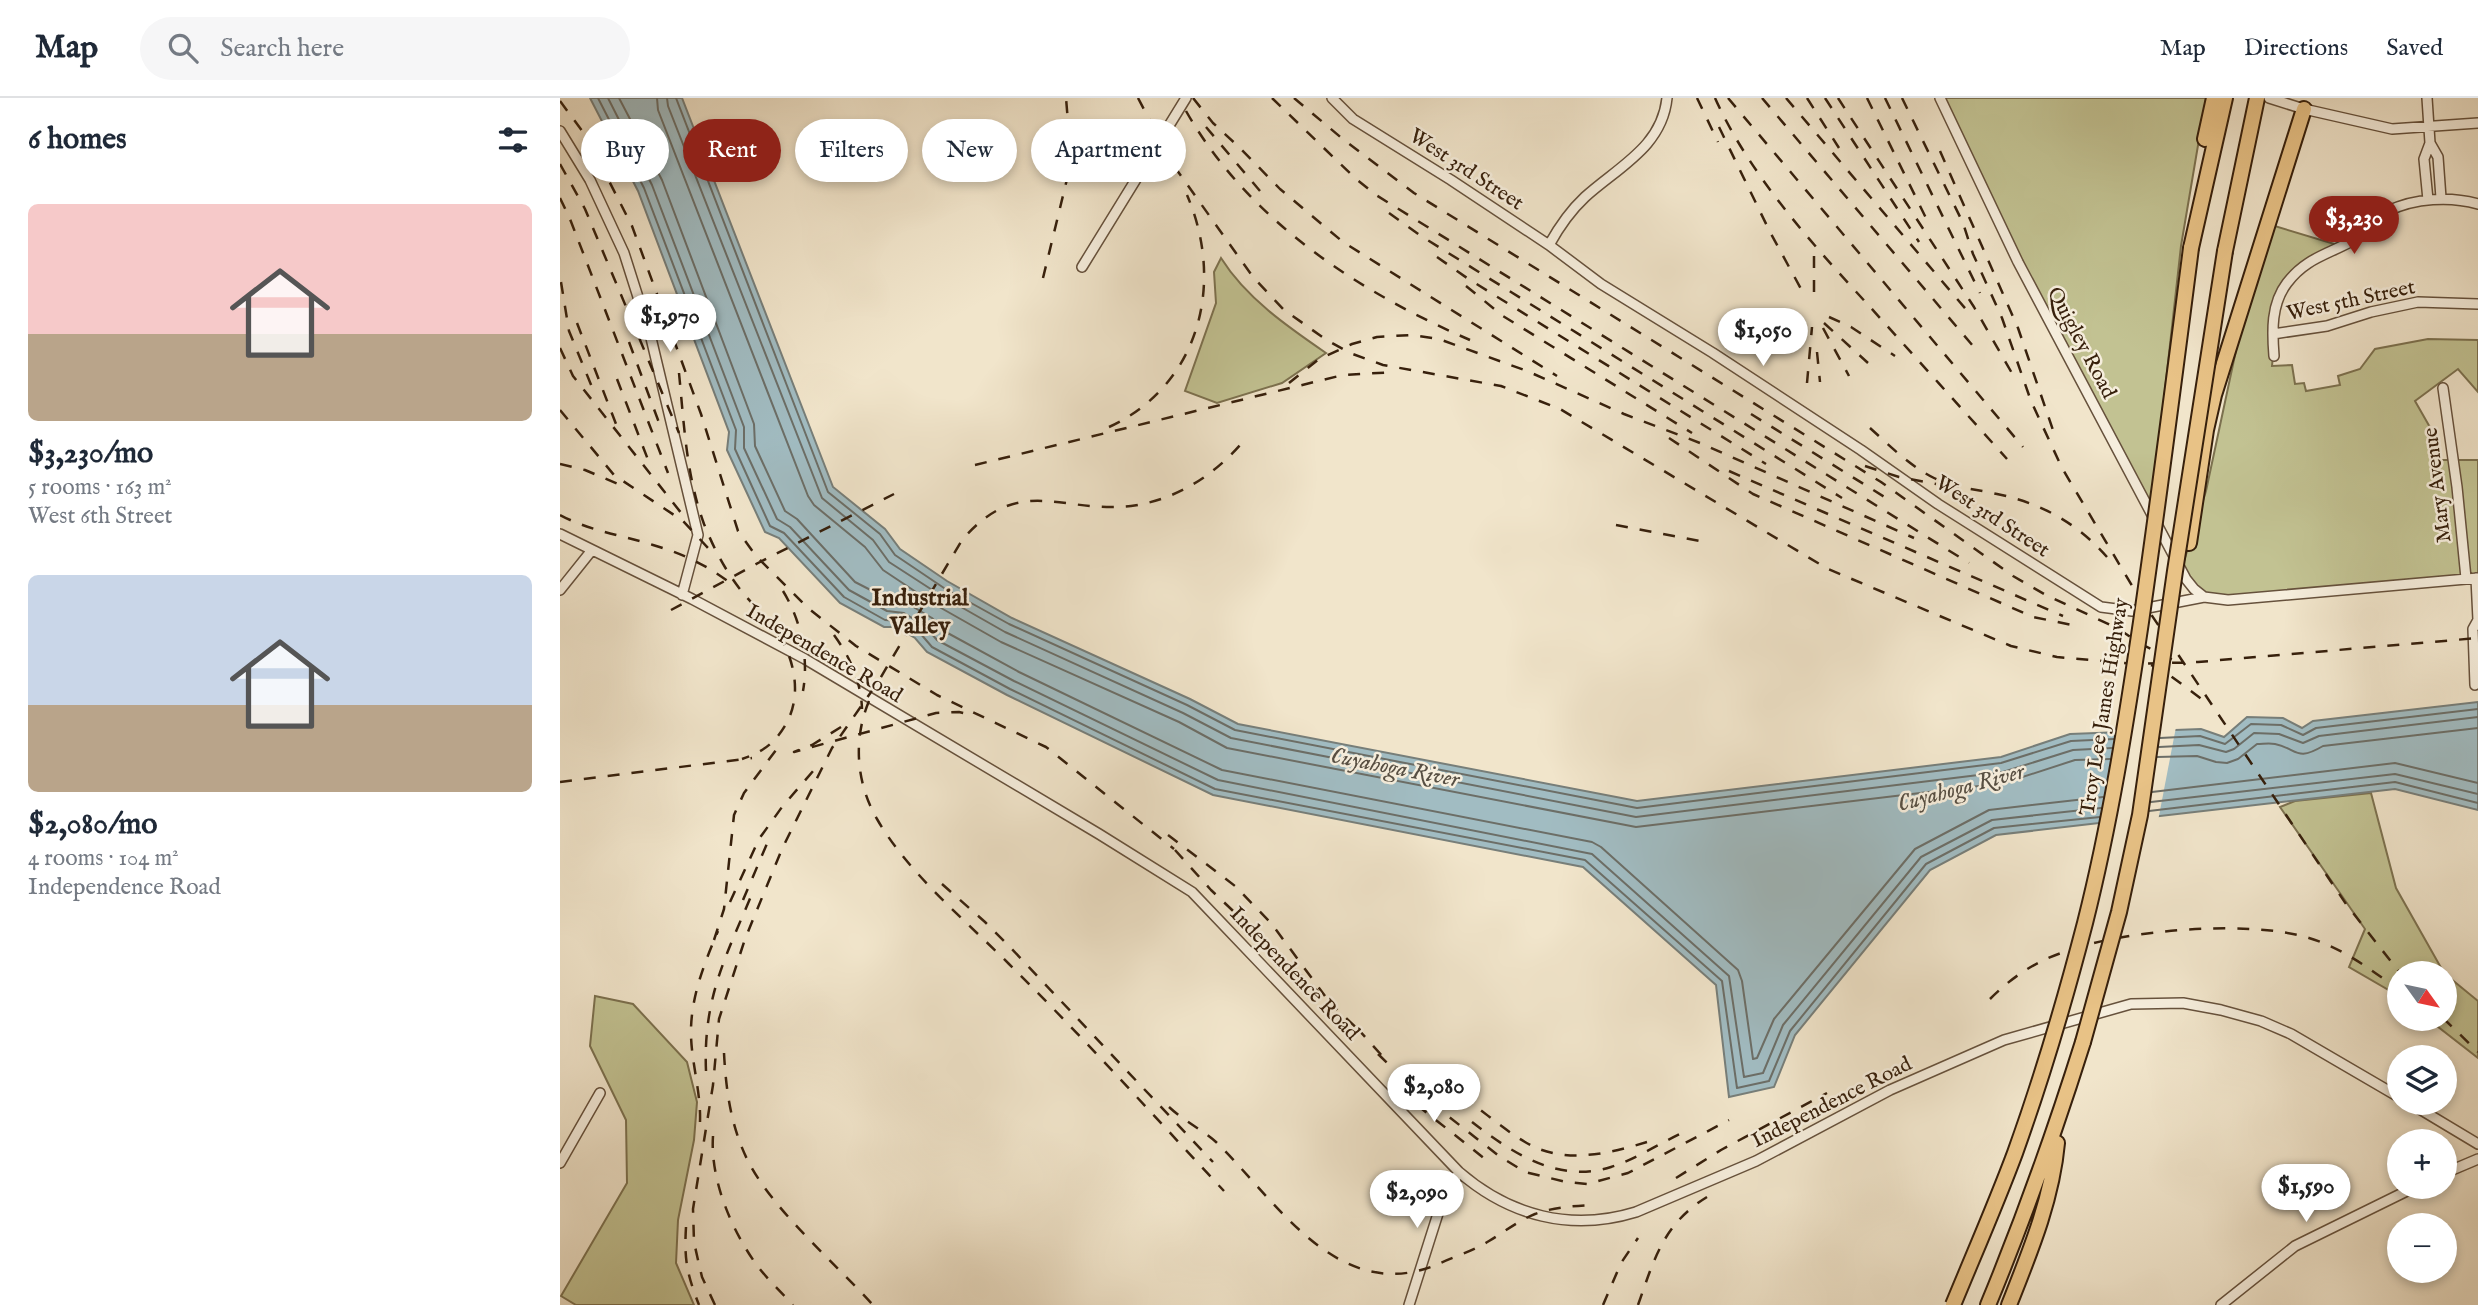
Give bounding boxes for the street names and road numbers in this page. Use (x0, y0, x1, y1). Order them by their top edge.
street label: West 3rd Street (1404, 123, 1528, 217)
street label: West 5th Street (2284, 274, 2418, 328)
street label: Quigley Road (2040, 282, 2122, 404)
street label: Mary Avenue (2418, 426, 2458, 544)
street label: West 3rd Street (1930, 470, 2054, 564)
street label: Troy Lee James Highway (2074, 596, 2136, 818)
street label: Independence Road (741, 598, 908, 710)
street label: Independence Road (1223, 901, 1365, 1047)
street label: Independence Road (1747, 1051, 1917, 1155)

